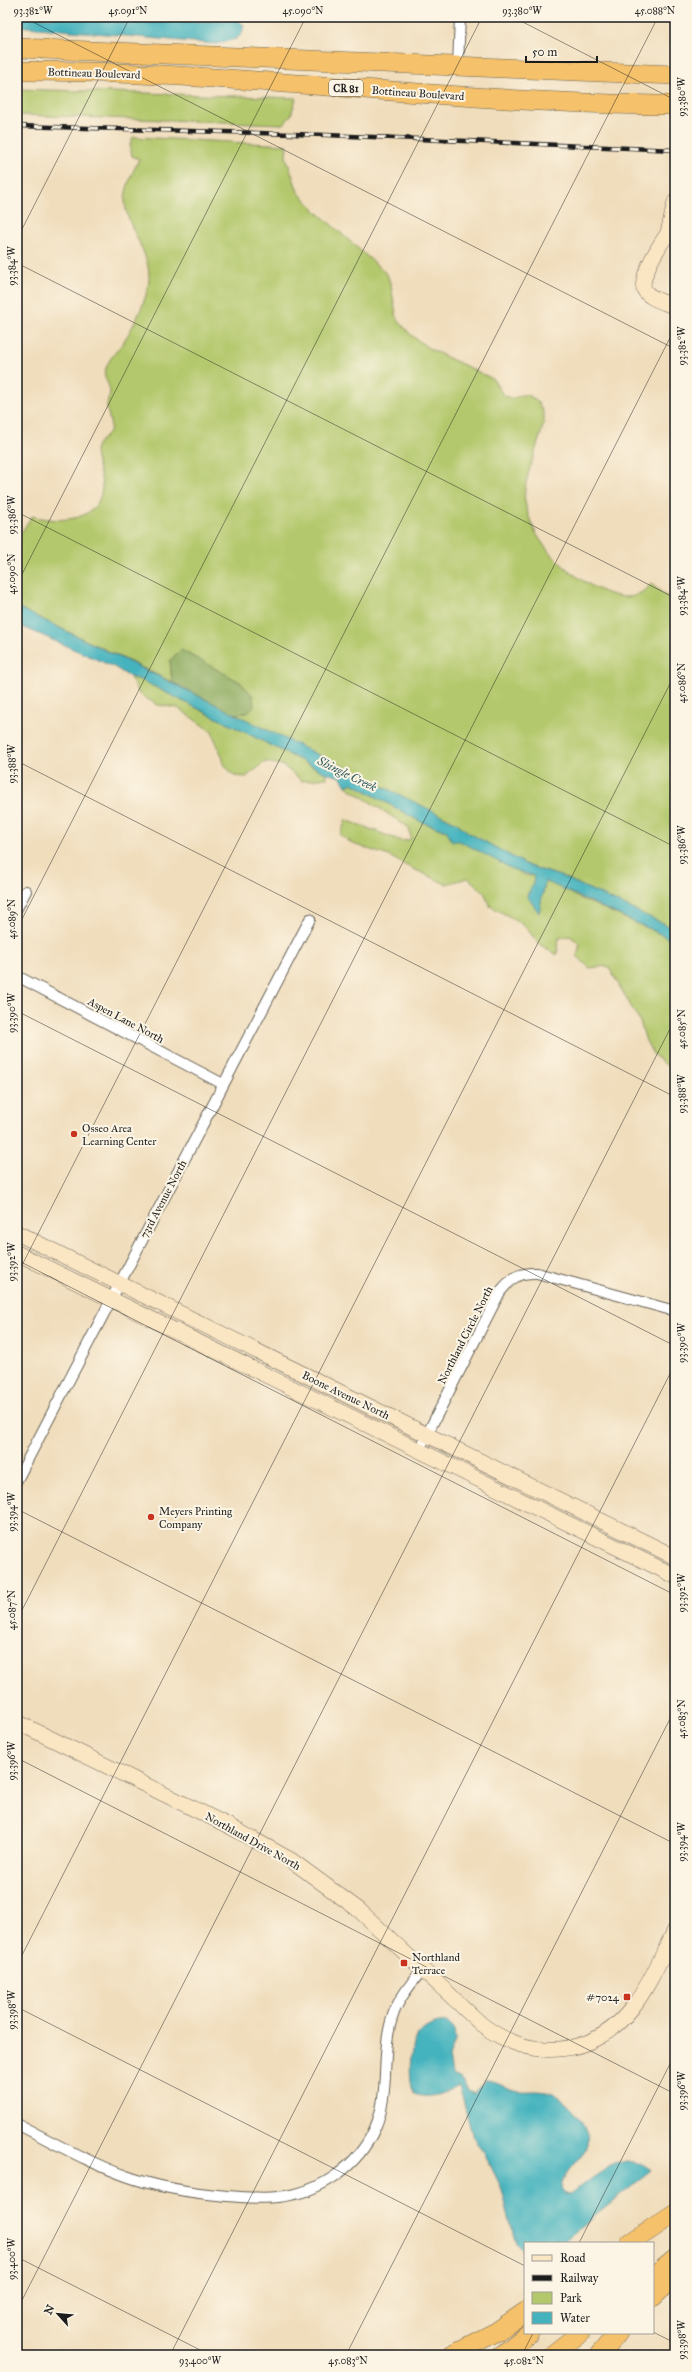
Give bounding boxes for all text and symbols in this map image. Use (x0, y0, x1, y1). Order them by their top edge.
text: 93.382°W (14, 5, 53, 17)
text: 45.091°N (108, 5, 148, 17)
text: 45.090°N (282, 5, 324, 17)
text: 93.380°W (502, 5, 542, 17)
text: 45.088°N (635, 5, 676, 17)
scale bar (526, 38, 597, 64)
text: 50 m (532, 45, 557, 59)
street label: Bottineau Boulevard (47, 65, 141, 82)
text: 93.380°W (676, 77, 688, 117)
road number: CR 81 (329, 80, 363, 96)
street label: Bottineau Boulevard (371, 84, 465, 103)
text: 93.384°W (6, 246, 18, 286)
text: 93.382°W (676, 326, 688, 365)
text: 93.386°W (6, 495, 18, 535)
text: 45.090°N (6, 553, 18, 595)
text: 93.384°W (676, 576, 688, 616)
text: 45.086°N (676, 662, 688, 703)
text: 93.388°W (6, 744, 18, 784)
water label: Shingle Creek (314, 753, 379, 795)
text: 93.386°W (676, 825, 688, 865)
text: 45.089°N (6, 898, 18, 939)
text: 93.390°W (6, 993, 18, 1033)
street label: Aspen Lane North (85, 994, 166, 1046)
text: 45.085°N (676, 1009, 688, 1049)
text: 93.388°W (676, 1074, 688, 1114)
place label: Osseo Area Learning Center (82, 1122, 157, 1148)
marker: Osseo Area Learning Center (69, 1129, 79, 1139)
street label: 73rd Avenue North (137, 1158, 189, 1240)
text: 93.392°W (6, 1242, 18, 1281)
street label: Northland Circle North (435, 1284, 496, 1386)
text: 93.390°W (676, 1323, 688, 1363)
street label: Boone Avenue North (300, 1369, 392, 1422)
text: 93.394°W (6, 1492, 18, 1532)
place label: Meyers Printing Company (159, 1505, 233, 1531)
marker: Meyers Printing Company (146, 1512, 156, 1522)
text: 93.392°W (676, 1573, 688, 1612)
text: 45.087°N (6, 1589, 18, 1630)
text: 45.083°N (676, 1699, 688, 1739)
text: 93.396°W (6, 1741, 18, 1781)
street label: Northland Drive North (203, 1810, 303, 1873)
text: 93.394°W (676, 1822, 688, 1862)
place label: Northland Terrace (412, 1951, 460, 1977)
marker: Northland Terrace (399, 1958, 409, 1968)
text: 93.398°W (6, 1990, 18, 2030)
place label: #7024 (586, 1991, 620, 2004)
marker: #7024 (622, 1992, 632, 2002)
text: 93.396°W (676, 2071, 688, 2111)
text: 93.400°W (6, 2238, 18, 2280)
legend (524, 2242, 654, 2334)
text: Road (560, 2251, 586, 2265)
text: Railway (560, 2271, 599, 2285)
text: Park (560, 2291, 582, 2305)
north arrow (38, 2294, 78, 2334)
text: N (42, 2302, 58, 2317)
text: Water (560, 2311, 590, 2325)
text: 93.398°W (676, 2320, 688, 2360)
text: 93.400°W (179, 2355, 221, 2367)
text: 45.083°N (328, 2355, 368, 2367)
text: 45.082°N (504, 2355, 545, 2367)

